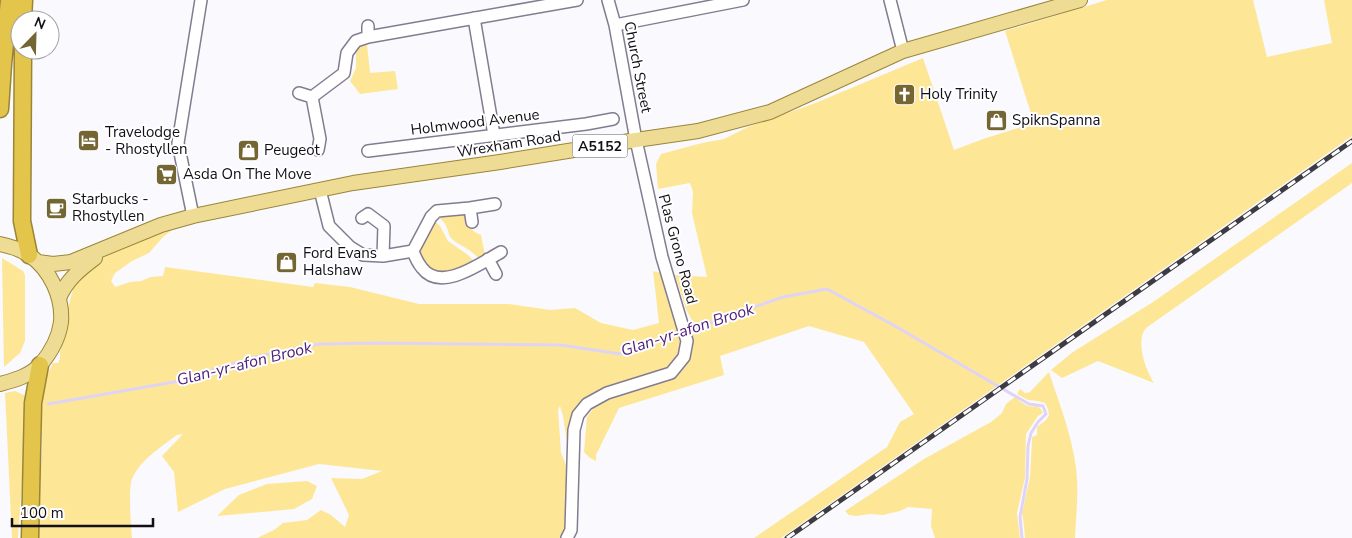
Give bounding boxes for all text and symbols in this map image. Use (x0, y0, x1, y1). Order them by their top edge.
north arrow (10, 10, 60, 60)
text: N (31, 13, 48, 34)
street label: Church Street (619, 20, 657, 115)
church icon: Holy Trinity (892, 82, 916, 106)
place label: Holy Trinity (920, 84, 998, 104)
street label: Holmwood Avenue (409, 104, 541, 140)
shop icon: SpiknSpanna (984, 108, 1008, 132)
place label: SpiknSpanna (1012, 110, 1100, 130)
place label: Travelodge - Rhostyllen (105, 122, 188, 159)
street label: Wrexham Road (456, 126, 562, 162)
hotel icon: Travelodge - Rhostyllen (77, 129, 101, 153)
road number: A5152 (572, 134, 628, 158)
shop icon: Peugeot (236, 138, 260, 162)
place label: Peugeot (264, 140, 321, 160)
supermarket icon: Asda On The Move (155, 162, 179, 186)
place label: Asda On The Move (183, 164, 312, 184)
place label: Starbucks - Rhostyllen (72, 189, 149, 226)
street label: Plas Grono Road (654, 192, 702, 306)
cafe icon: Starbucks - Rhostyllen (44, 196, 68, 220)
place label: Ford Evans Halshaw (303, 243, 377, 280)
shop icon: Ford Evans Halshaw (275, 250, 299, 274)
water label: Glan-yr-afon Brook (618, 298, 758, 362)
water label: Glan-yr-afon Brook (174, 336, 315, 391)
scale bar (12, 496, 154, 528)
text: 100 m (20, 503, 64, 523)

